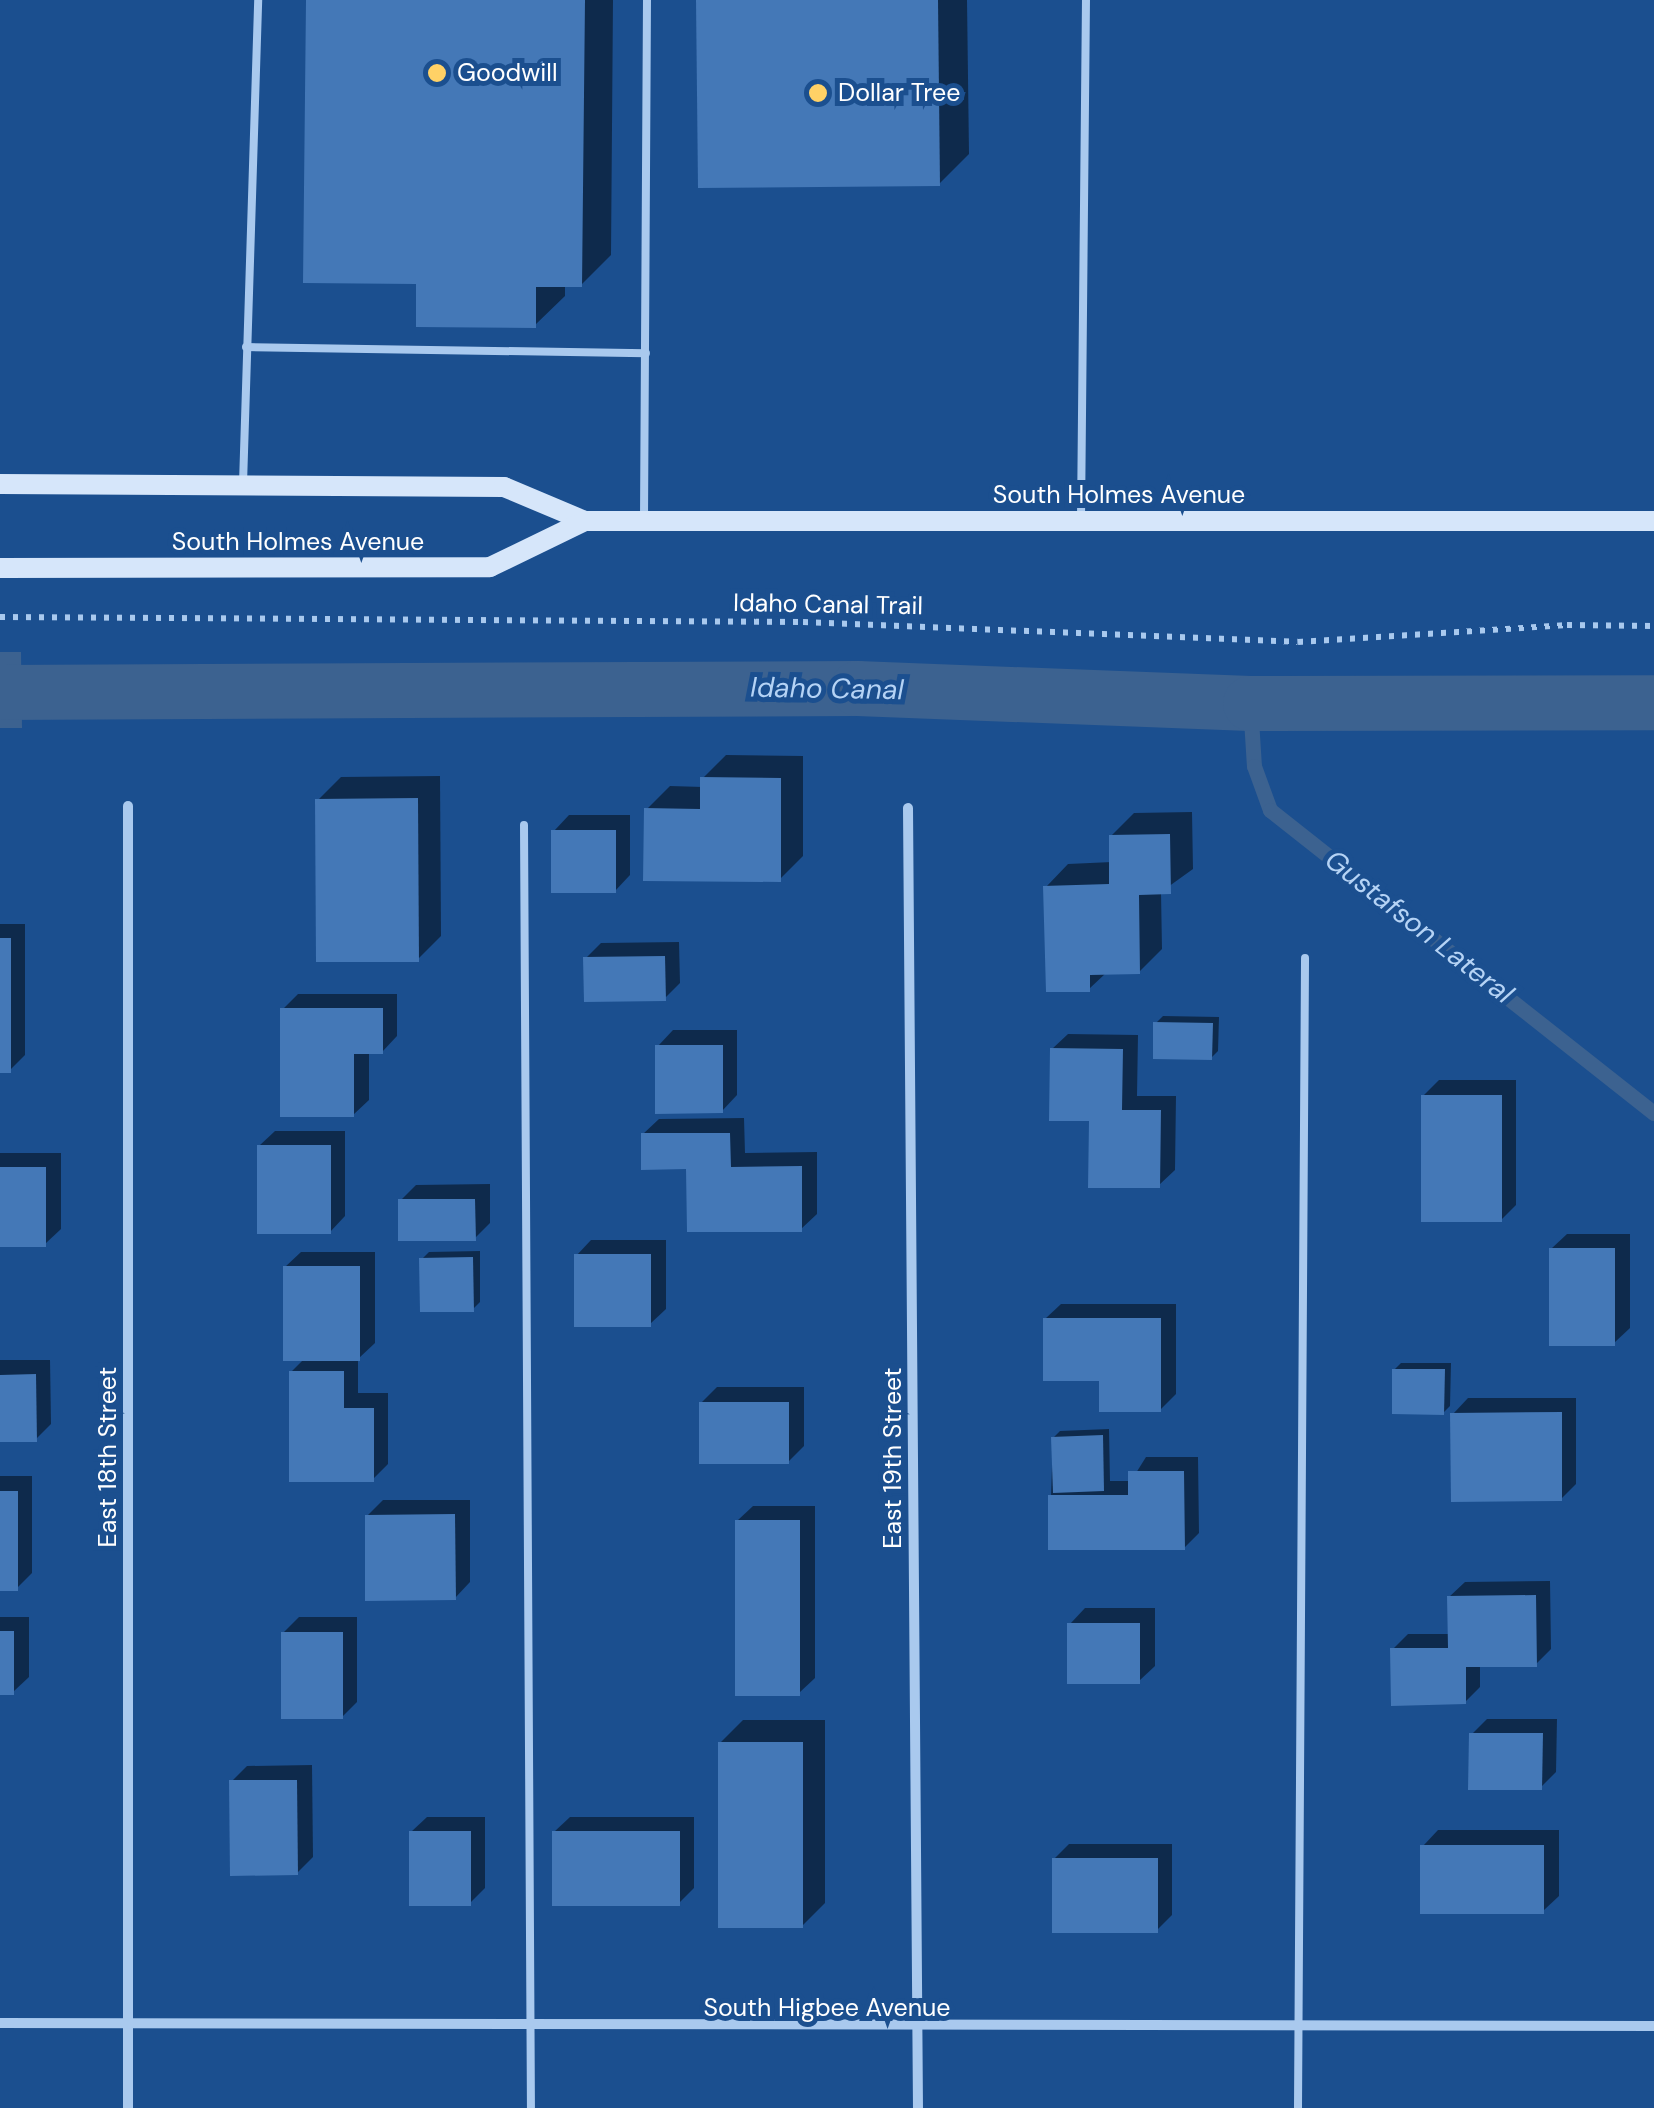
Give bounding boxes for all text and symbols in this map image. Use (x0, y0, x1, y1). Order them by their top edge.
place label: Goodwill (457, 58, 557, 88)
marker: Goodwill (426, 62, 448, 84)
place label: Dollar Tree (838, 78, 960, 108)
marker: Dollar Tree (807, 82, 829, 104)
street label: South Holmes Avenue (993, 480, 1245, 510)
street label: South Holmes Avenue (172, 527, 424, 557)
street label: Idaho Canal Trail (733, 588, 923, 622)
water label: Idaho Canal (750, 671, 904, 707)
water label: Gustafson Lateral (1318, 843, 1520, 1011)
street label: East 18th Street (93, 1367, 123, 1547)
street label: East 19th Street (878, 1367, 908, 1549)
street label: South Higbee Avenue (703, 1993, 951, 2023)

